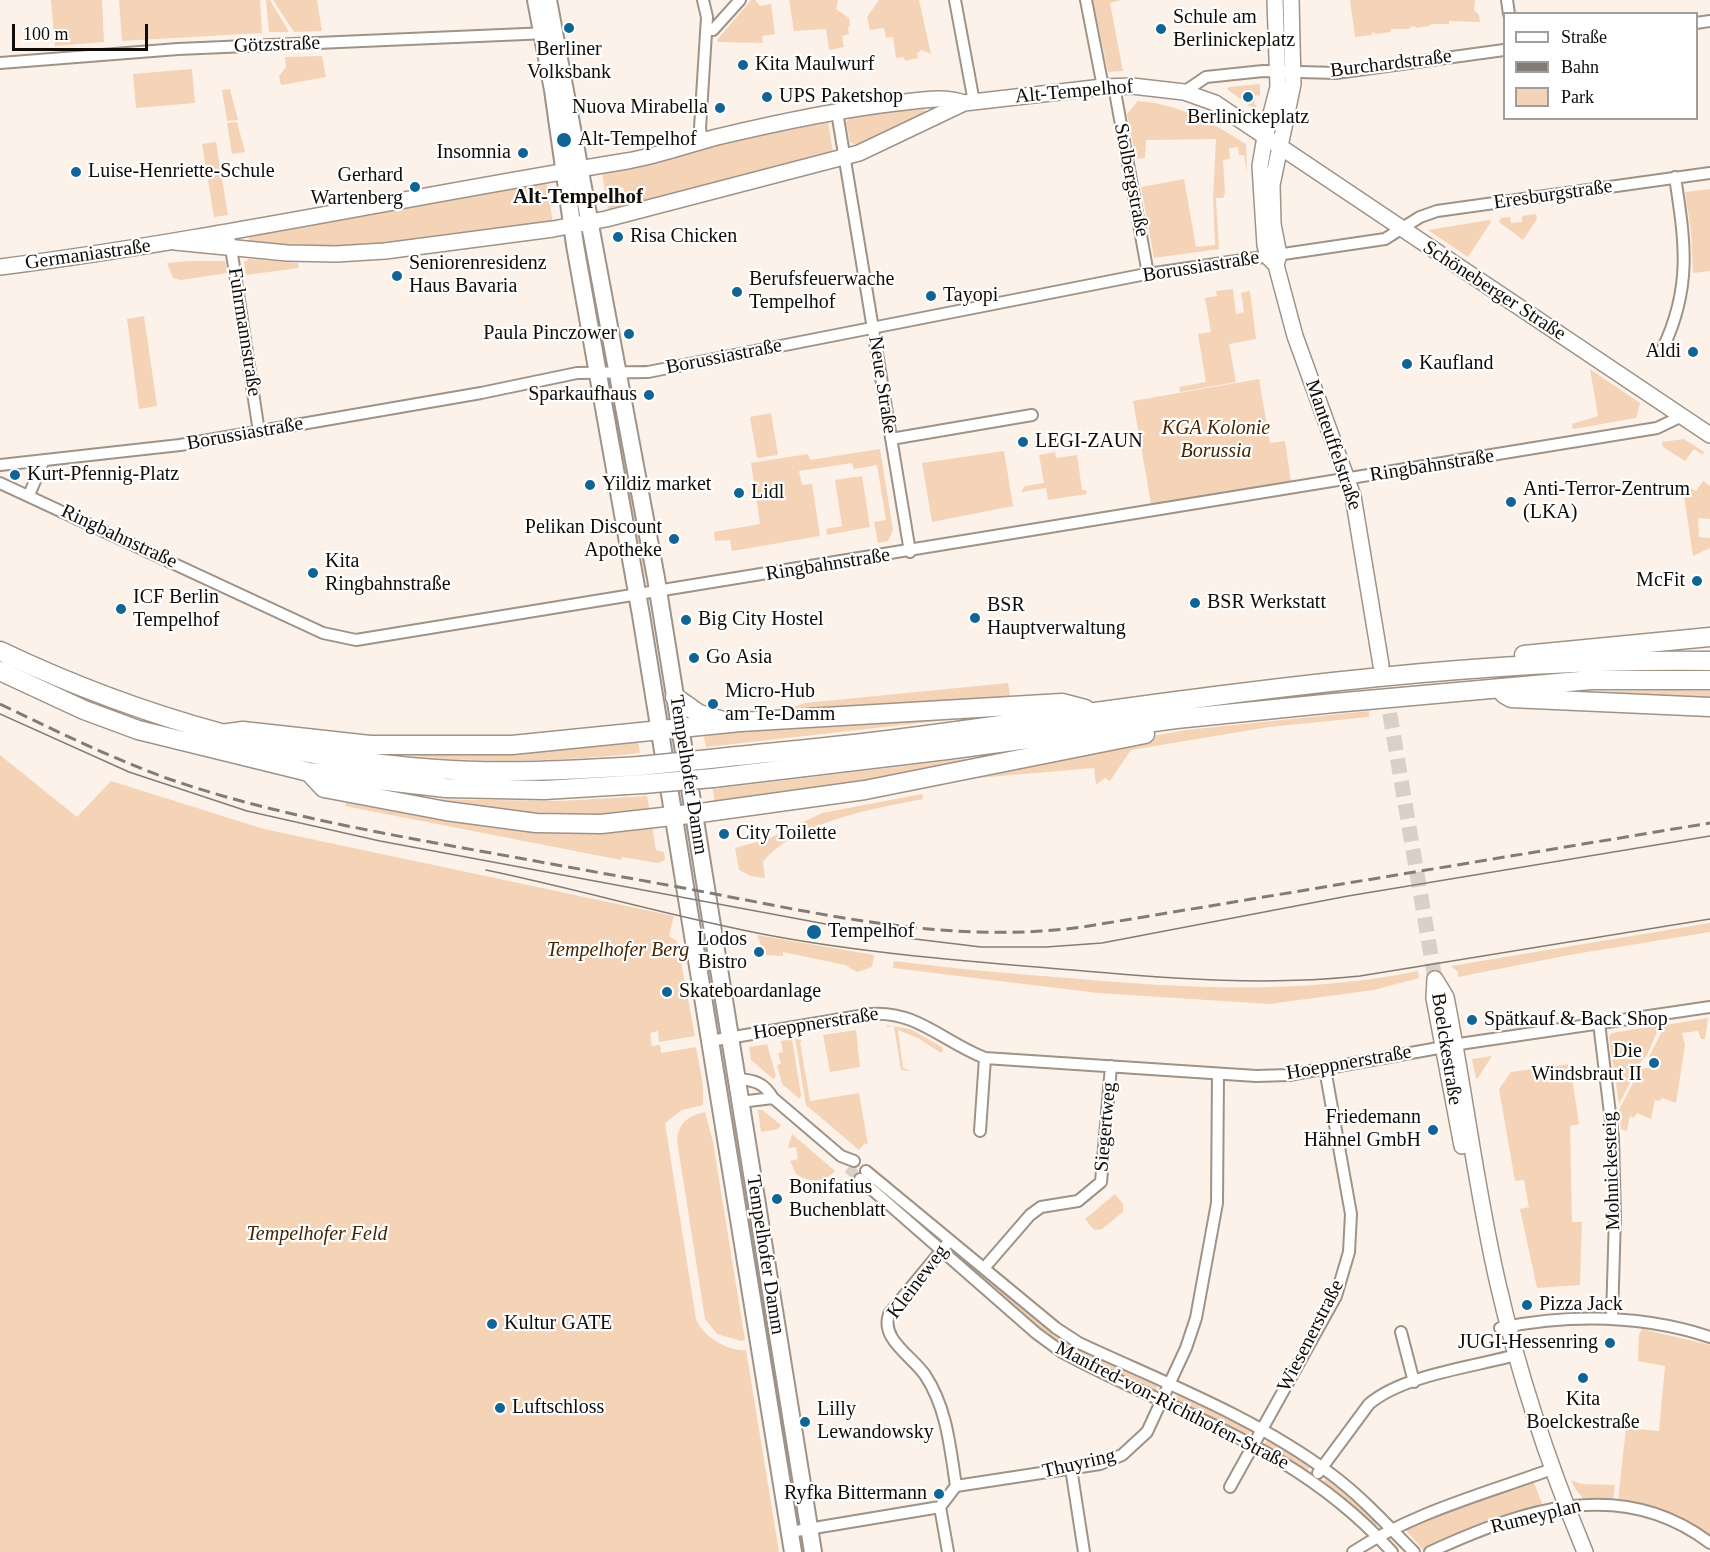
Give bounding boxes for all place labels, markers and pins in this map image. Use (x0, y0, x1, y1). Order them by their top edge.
place label: Schule am Berlinickeplatz (1173, 6, 1295, 53)
marker: Berliner Volksbank (562, 21, 576, 35)
marker: Schule am Berlinickeplatz (1154, 22, 1168, 36)
place label: Berliner Volksbank (527, 38, 611, 85)
place label: Kita Maulwurf (755, 53, 874, 77)
marker: Kita Maulwurf (736, 58, 750, 72)
place label: UPS Paketshop (779, 85, 903, 109)
marker: UPS Paketshop (760, 90, 774, 104)
marker: Berlinickeplatz (1241, 90, 1255, 104)
place label: Nuova Mirabella (572, 96, 708, 120)
marker: Nuova Mirabella (713, 101, 727, 115)
place label: Berlinickeplatz (1187, 106, 1309, 130)
place label: Alt-Tempelhof (578, 128, 697, 152)
marker: Alt-Tempelhof (555, 131, 573, 149)
place label: Insomnia (437, 141, 511, 165)
marker: Insomnia (516, 146, 530, 160)
place label: Luise-Henriette-Schule (88, 160, 275, 184)
place label: Gerhard Wartenberg (311, 164, 403, 211)
marker: Luise-Henriette-Schule (69, 165, 83, 179)
marker: Gerhard Wartenberg (408, 180, 422, 194)
place label: Risa Chicken (630, 225, 737, 249)
marker: Risa Chicken (611, 230, 625, 244)
place label: Seniorenresidenz Haus Bavaria (409, 252, 547, 299)
place label: Berufsfeuerwache Tempelhof (749, 268, 894, 315)
marker: Seniorenresidenz Haus Bavaria (390, 269, 404, 283)
place label: Tayopi (943, 284, 998, 308)
marker: Berufsfeuerwache Tempelhof (730, 285, 744, 299)
marker: Tayopi (924, 289, 938, 303)
place label: Paula Pinczower (483, 322, 617, 346)
marker: Paula Pinczower (622, 327, 636, 341)
place label: Aldi (1645, 340, 1681, 364)
marker: Aldi (1686, 345, 1700, 359)
place label: Kaufland (1419, 352, 1493, 376)
marker: Kaufland (1400, 357, 1414, 371)
place label: Sparkaufhaus (528, 383, 637, 407)
marker: Sparkaufhaus (642, 388, 656, 402)
place label: LEGI-ZAUN (1035, 430, 1143, 454)
marker: LEGI-ZAUN (1016, 435, 1030, 449)
place label: Kurt-Pfennig-Platz (27, 463, 179, 487)
marker: Kurt-Pfennig-Platz (8, 468, 22, 482)
place label: Yildiz market (602, 473, 711, 497)
marker: Yildiz market (583, 478, 597, 492)
place label: Anti-Terror-Zentrum (LKA) (1523, 478, 1690, 525)
place label: Lidl (751, 481, 784, 505)
marker: Lidl (732, 486, 746, 500)
marker: Anti-Terror-Zentrum (LKA) (1504, 495, 1518, 509)
place label: Pelikan Discount Apotheke (525, 516, 662, 563)
marker: Pelikan Discount Apotheke (667, 532, 681, 546)
place label: Kita Ringbahnstraße (325, 550, 451, 597)
marker: Kita Ringbahnstraße (306, 566, 320, 580)
place label: McFit (1636, 569, 1685, 593)
marker: McFit (1690, 574, 1704, 588)
place label: ICF Berlin Tempelhof (133, 586, 219, 633)
place label: BSR Werkstatt (1207, 591, 1326, 615)
place label: BSR Hauptverwaltung (987, 594, 1126, 641)
marker: BSR Werkstatt (1188, 596, 1202, 610)
marker: ICF Berlin Tempelhof (114, 602, 128, 616)
place label: Big City Hostel (698, 608, 824, 632)
marker: BSR Hauptverwaltung (968, 611, 982, 625)
marker: Big City Hostel (679, 613, 693, 627)
place label: Go Asia (706, 646, 772, 670)
marker: Go Asia (687, 651, 701, 665)
place label: Micro-Hub am Te-Damm (725, 680, 835, 727)
marker: Micro-Hub am Te-Damm (706, 697, 720, 711)
place label: City Toilette (736, 822, 836, 846)
marker: City Toilette (717, 827, 731, 841)
place label: Tempelhof (828, 920, 914, 944)
marker: Tempelhof (805, 923, 823, 941)
place label: Lodos Bistro (697, 928, 747, 975)
marker: Lodos Bistro (752, 945, 766, 959)
place label: Skateboardanlage (679, 980, 821, 1004)
marker: Skateboardanlage (660, 985, 674, 999)
place label: Spätkauf & Back Shop (1484, 1008, 1668, 1032)
marker: Spätkauf & Back Shop (1465, 1013, 1479, 1027)
place label: Die Windsbraut II (1531, 1040, 1642, 1087)
marker: Die Windsbraut II (1647, 1056, 1661, 1070)
place label: Friedemann Hähnel GmbH (1304, 1106, 1421, 1153)
marker: Friedemann Hähnel GmbH (1426, 1123, 1440, 1137)
place label: Bonifatius Buchenblatt (789, 1176, 886, 1223)
marker: Bonifatius Buchenblatt (770, 1192, 784, 1206)
place label: Pizza Jack (1539, 1293, 1623, 1317)
marker: Pizza Jack (1520, 1298, 1534, 1312)
place label: Kultur GATE (504, 1312, 612, 1336)
marker: Kultur GATE (485, 1317, 499, 1331)
place label: JUGI-Hessenring (1458, 1331, 1598, 1355)
marker: JUGI-Hessenring (1603, 1336, 1617, 1350)
marker: Kita Boelckestraße (1576, 1371, 1590, 1385)
place label: Kita Boelckestraße (1526, 1388, 1640, 1435)
place label: Luftschloss (512, 1396, 604, 1420)
place label: Lilly Lewandowsky (817, 1398, 934, 1445)
marker: Luftschloss (493, 1401, 507, 1415)
marker: Lilly Lewandowsky (798, 1415, 812, 1429)
place label: Ryfka Bittermann (784, 1482, 927, 1506)
marker: Ryfka Bittermann (932, 1487, 946, 1501)

